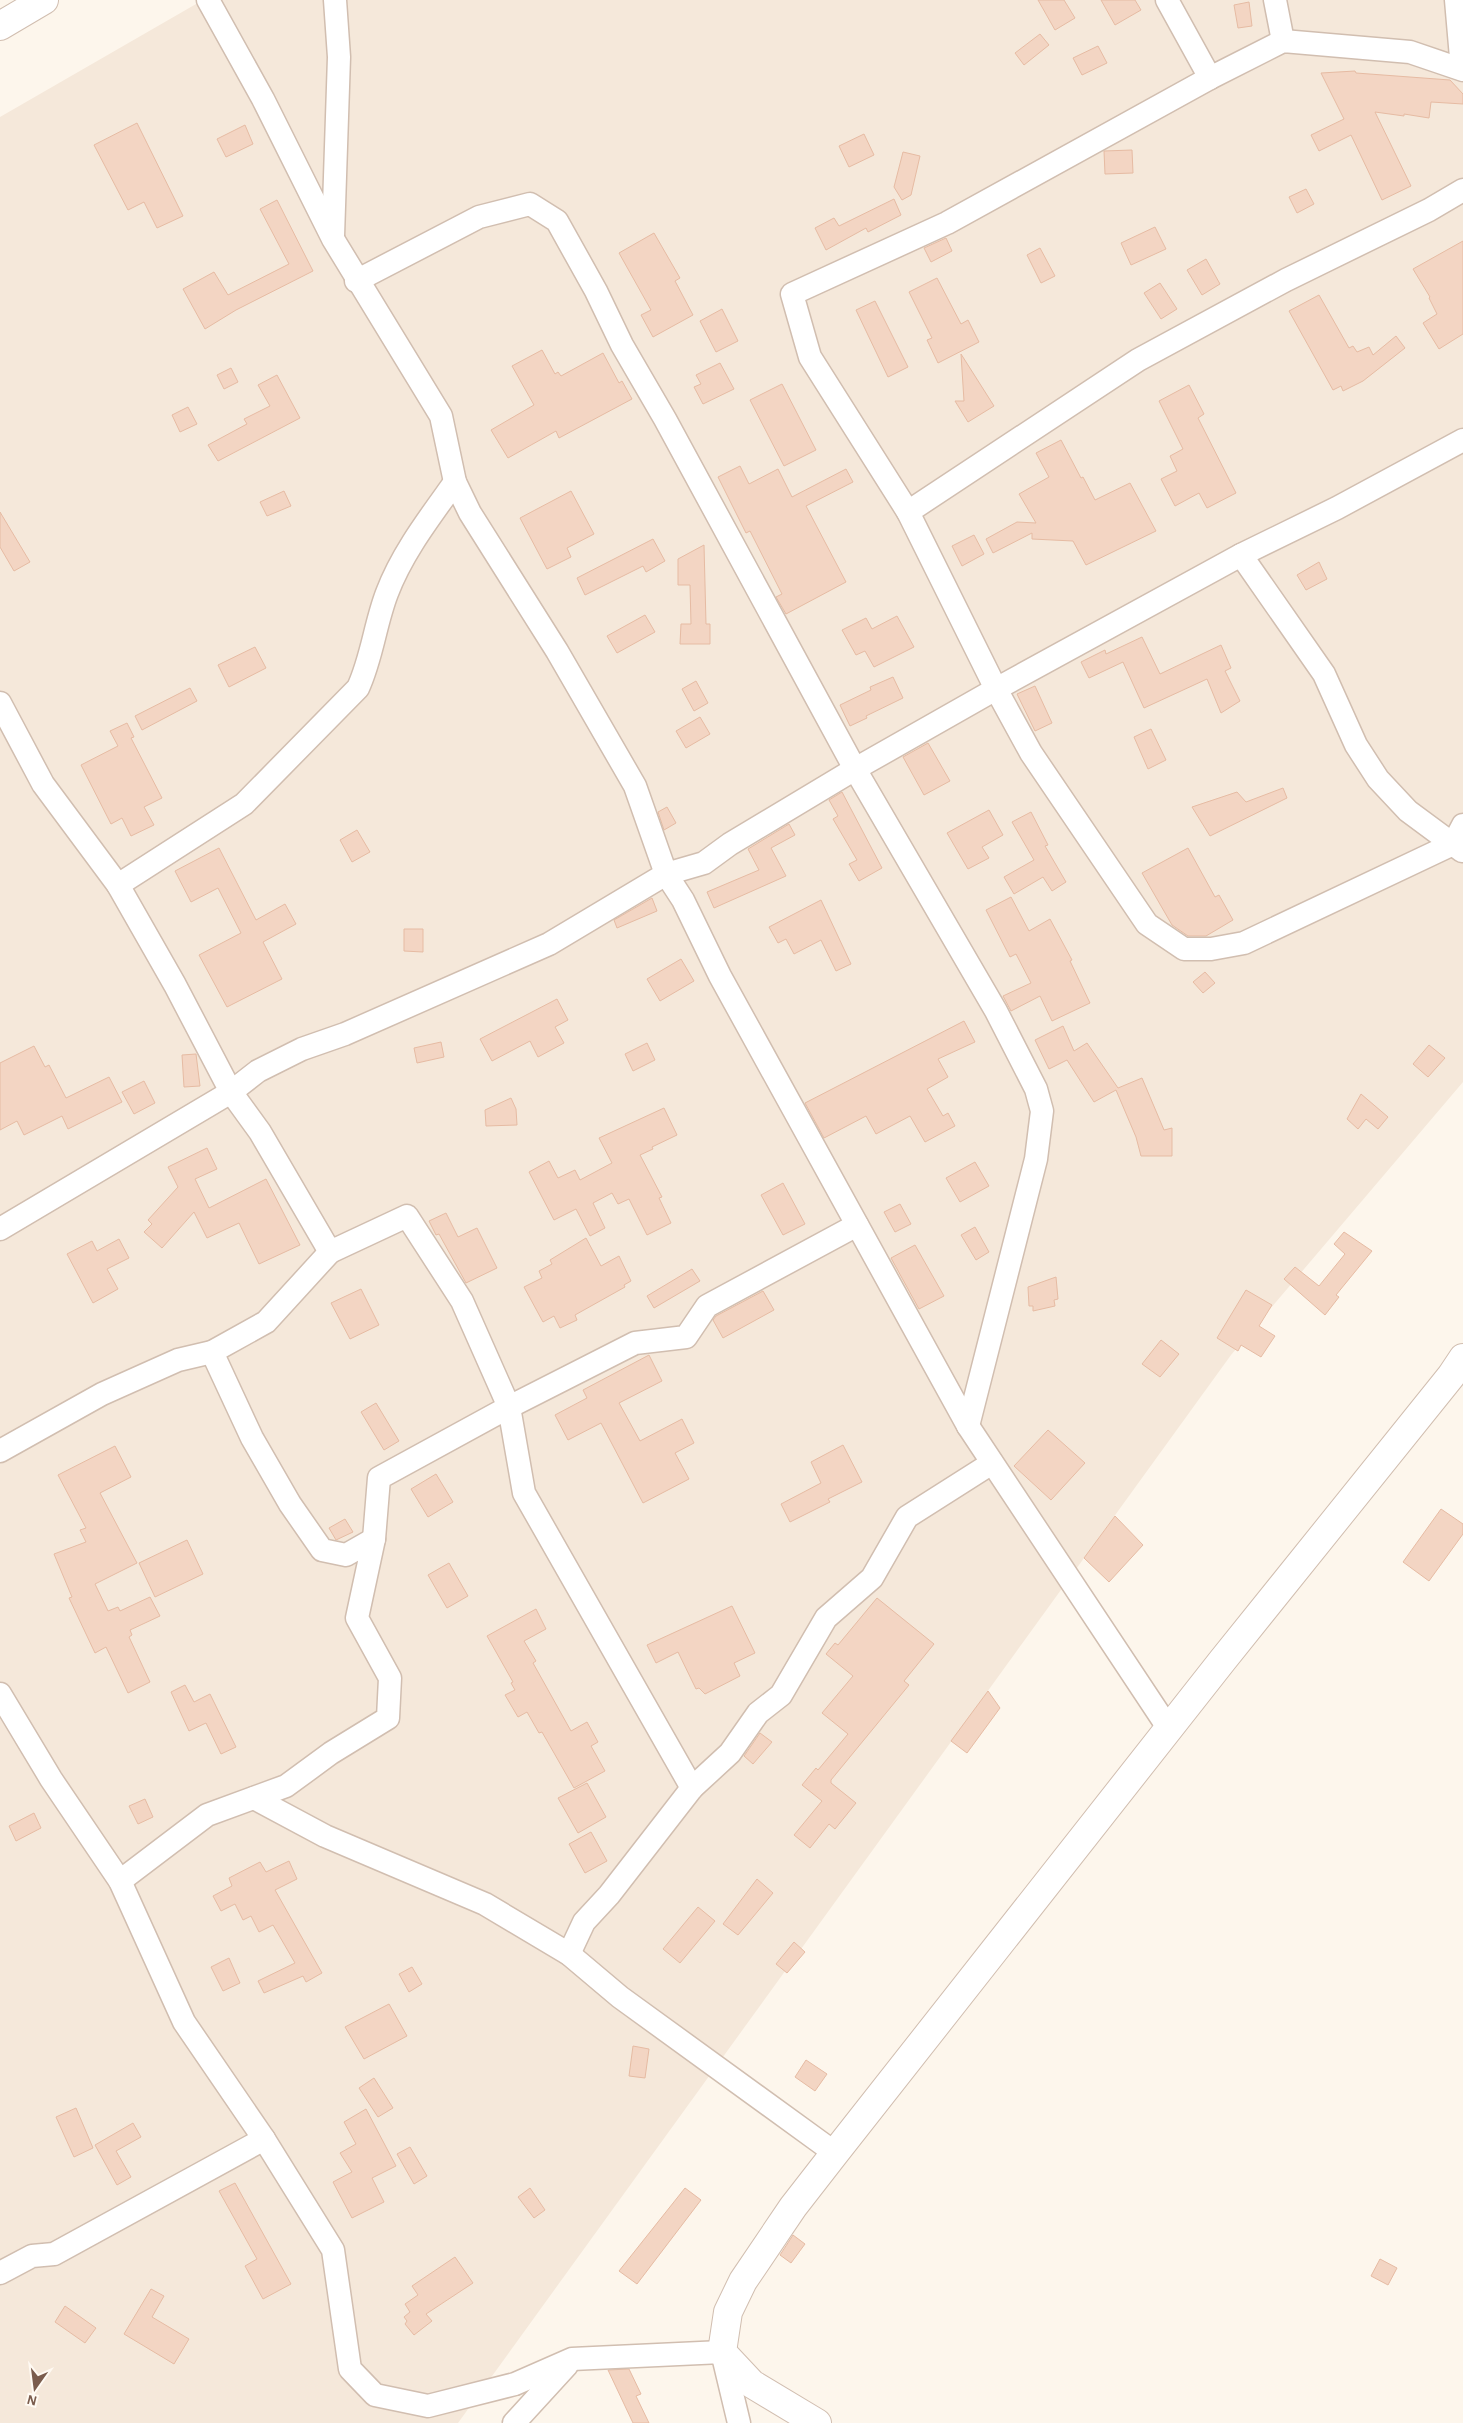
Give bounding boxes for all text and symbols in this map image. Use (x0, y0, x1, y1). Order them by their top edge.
north arrow (10, 2363, 60, 2413)
text: N (26, 2392, 39, 2408)

